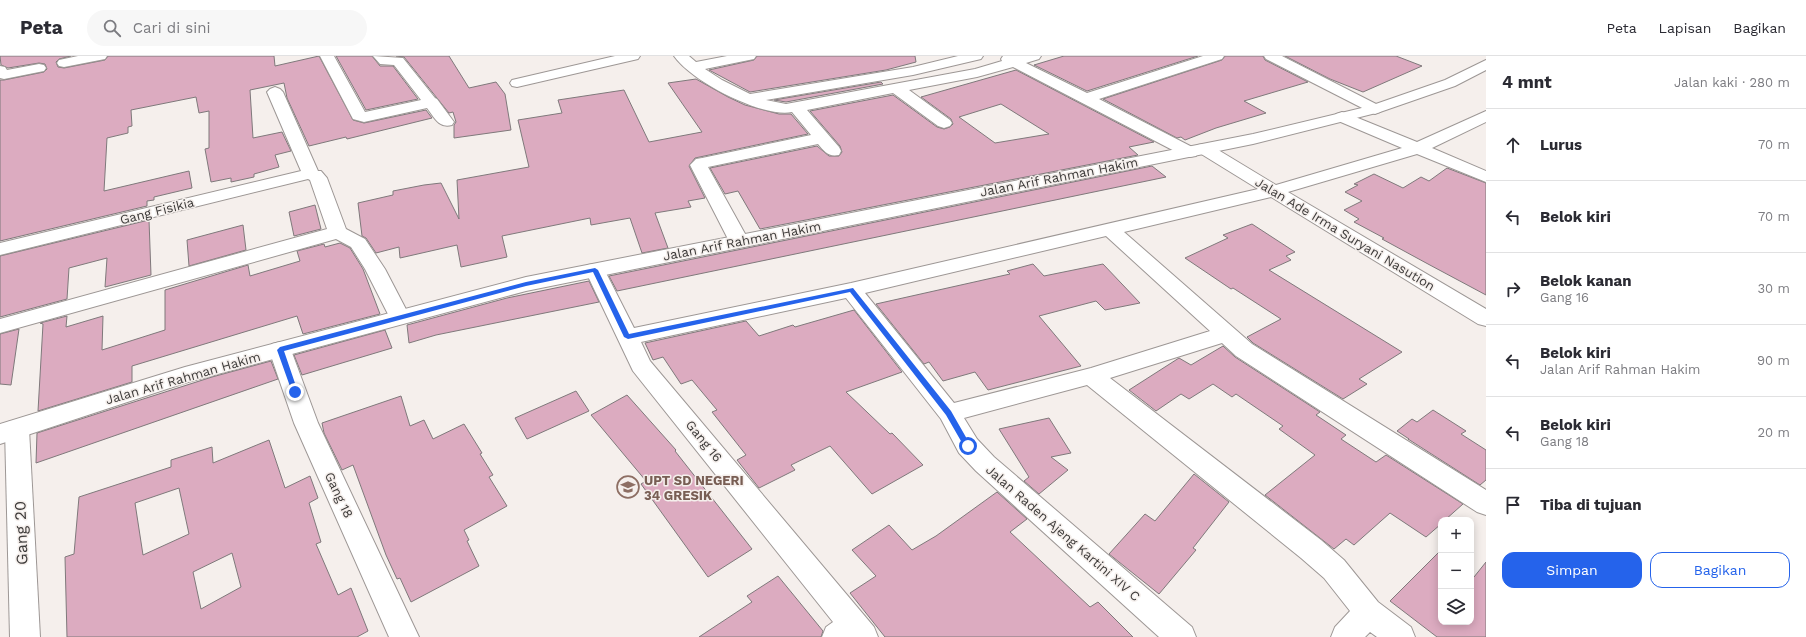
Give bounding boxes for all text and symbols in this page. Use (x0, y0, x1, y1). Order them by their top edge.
search box (87, 10, 367, 46)
text: Peta (20, 16, 63, 39)
icon: search (101, 17, 123, 39)
text: Cari di sini (133, 19, 210, 37)
text: Peta (1607, 20, 1637, 36)
text: Lapisan (1659, 20, 1711, 36)
text: Bagikan (1733, 20, 1786, 36)
text: 4 mnt (1502, 72, 1552, 92)
text: Jalan kaki · 280 m (1674, 75, 1790, 90)
icon: ahead (1502, 134, 1524, 156)
text: Lurus (1540, 136, 1582, 154)
text: 70 m (1758, 137, 1790, 152)
street label: Jalan Arif Rahman Hakim (979, 154, 1139, 200)
street label: Jalan Ade Irma Suryani Nasution (1252, 174, 1438, 294)
street label: Gang Fisikia (118, 194, 196, 227)
icon: left (1502, 206, 1524, 228)
text: Belok kiri (1540, 208, 1611, 226)
text: 70 m (1758, 209, 1790, 224)
street label: Jalan Arif Rahman Hakim (662, 218, 822, 264)
text: Belok kanan (1540, 272, 1631, 290)
icon: right (1502, 278, 1524, 300)
text: 30 m (1758, 281, 1790, 296)
text: Gang 16 (1540, 290, 1589, 305)
text: Belok kiri (1540, 344, 1611, 362)
street label: Jalan Arif Rahman Hakim (104, 349, 262, 407)
icon: left (1502, 350, 1524, 372)
text: 90 m (1757, 353, 1790, 368)
text: Jalan Arif Rahman Hakim (1540, 362, 1700, 377)
route end (286, 383, 304, 401)
text: Belok kiri (1540, 416, 1611, 434)
street label: Gang 16 (683, 417, 725, 465)
icon: left (1502, 422, 1524, 444)
text: 20 m (1758, 425, 1790, 440)
text: Gang 18 (1540, 434, 1589, 449)
route start (959, 437, 977, 455)
street label: Jalan Raden Ajeng Kartini XIV C (983, 462, 1143, 604)
street label: Gang 18 (322, 470, 356, 520)
place label: UPT SD NEGERI 34 GRESIK (644, 473, 744, 503)
school or university icon: UPT SD NEGERI 34 GRESIK (615, 474, 641, 500)
icon: arrive (1502, 494, 1524, 516)
text: Tiba di tujuan (1540, 496, 1642, 514)
street label: Gang 20 (10, 501, 32, 565)
map controls (1438, 517, 1474, 625)
button: + (1438, 517, 1474, 553)
button: Simpan (1502, 552, 1642, 588)
button: Bagikan (1650, 552, 1790, 588)
button: − (1438, 553, 1474, 589)
button: layers (1438, 589, 1474, 625)

